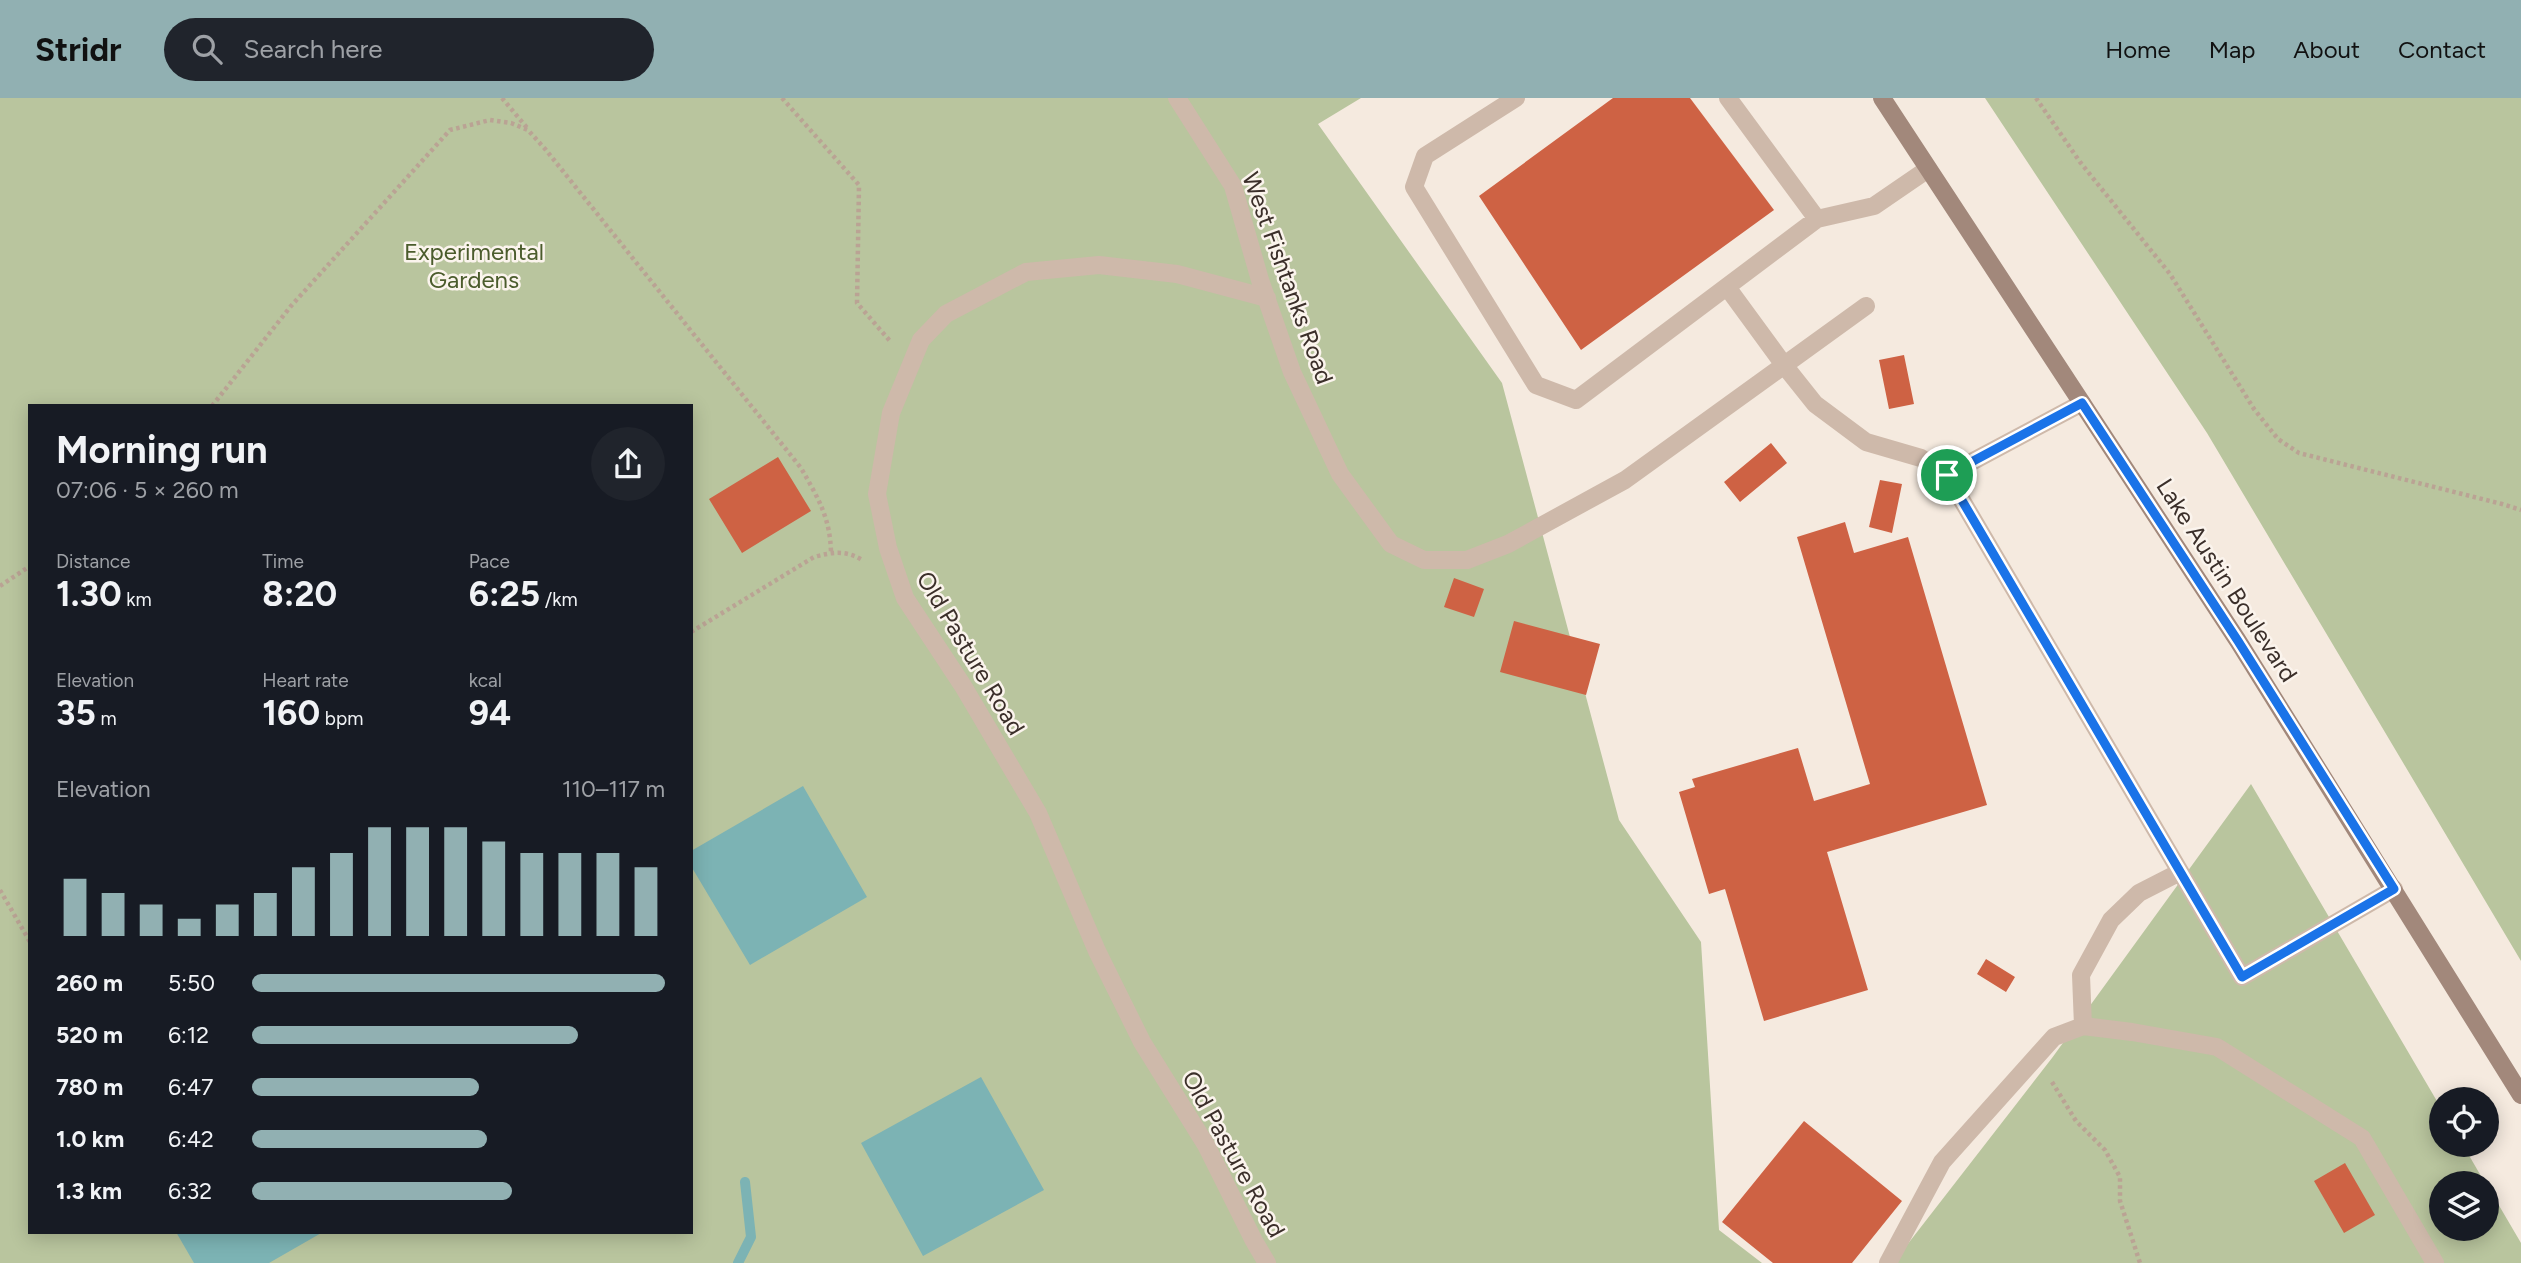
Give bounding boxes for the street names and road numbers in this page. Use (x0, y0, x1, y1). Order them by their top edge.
street label: West Fishtanks Road (1236, 168, 1340, 388)
street label: Lake Austin Boulevard (2150, 473, 2304, 687)
street label: Old Pasture Road (911, 566, 1031, 740)
street label: Old Pasture Road (1176, 1066, 1292, 1242)

